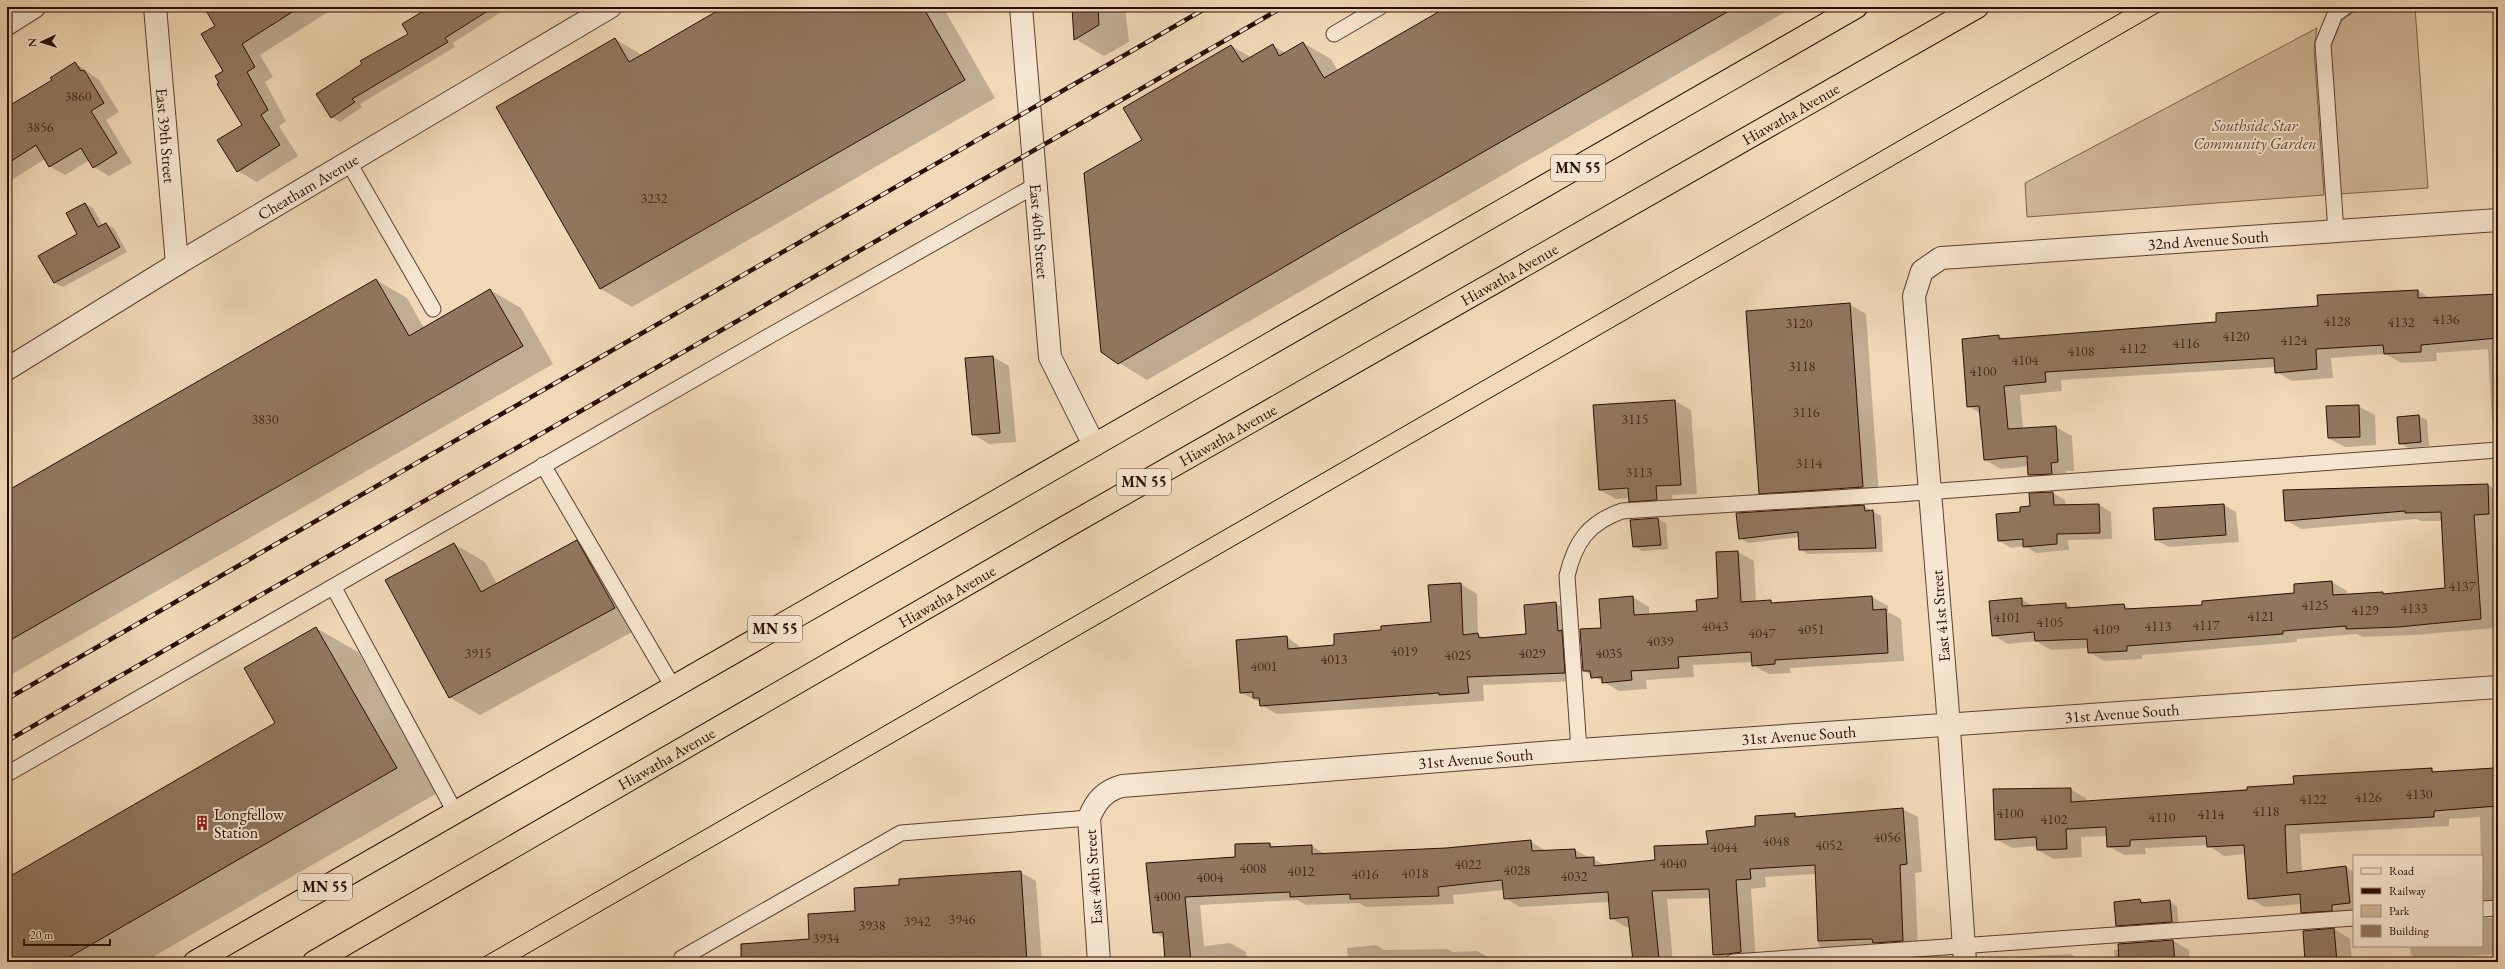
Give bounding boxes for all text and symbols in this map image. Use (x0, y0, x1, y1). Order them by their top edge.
north arrow (22, 22, 62, 62)
text: N (25, 38, 39, 48)
street label: Hiawatha Avenue (1738, 78, 1843, 150)
house number: 3860 (65, 87, 92, 105)
street label: East 39th Street (151, 87, 180, 184)
park label: Southside Star Community Garden (2193, 115, 2317, 154)
house number: 3856 (27, 118, 54, 136)
street label: Cheatham Avenue (254, 149, 362, 225)
road number: MN 55 (1551, 155, 1605, 181)
street label: East 40th Street (1025, 183, 1053, 280)
house number: 3232 (641, 189, 668, 207)
street label: 32nd Avenue South (2147, 226, 2269, 255)
street label: Hiawatha Avenue (1457, 238, 1562, 311)
house number: 4136 (2433, 310, 2460, 328)
house number: 4128 (2324, 312, 2351, 330)
house number: 4132 (2388, 313, 2415, 331)
house number: 3120 (1786, 314, 1813, 332)
house number: 4120 (2223, 327, 2250, 345)
house number: 4124 (2281, 331, 2308, 349)
house number: 4116 (2173, 334, 2200, 352)
house number: 4112 (2120, 339, 2147, 357)
house number: 4108 (2068, 342, 2095, 360)
house number: 4104 (2012, 351, 2039, 369)
house number: 3118 (1789, 357, 1816, 375)
house number: 4100 (1970, 362, 1997, 380)
street label: Hiawatha Avenue (1175, 399, 1280, 471)
house number: 3116 (1793, 403, 1820, 421)
house number: 3830 (252, 410, 279, 428)
house number: 3115 (1622, 410, 1648, 428)
house number: 3114 (1796, 454, 1823, 472)
house number: 3113 (1626, 463, 1653, 481)
road number: MN 55 (1117, 469, 1171, 495)
street label: Hiawatha Avenue (895, 560, 999, 633)
street label: East 41st Street (1926, 569, 1955, 663)
house number: 4137 (2449, 577, 2476, 595)
house number: 4125 (2302, 596, 2328, 614)
house number: 4133 (2401, 599, 2428, 617)
house number: 4129 (2352, 601, 2379, 619)
house number: 4121 (2248, 607, 2274, 625)
house number: 4101 (1994, 608, 2020, 626)
house number: 4105 (2037, 613, 2063, 631)
road number: MN 55 (748, 616, 802, 642)
house number: 4117 (2193, 616, 2220, 634)
house number: 4043 (1702, 617, 1729, 635)
house number: 4113 (2145, 617, 2172, 635)
house number: 4051 (1798, 620, 1824, 638)
house number: 4109 (2093, 620, 2120, 638)
house number: 4047 (1749, 624, 1776, 642)
house number: 4039 (1647, 632, 1674, 650)
house number: 4019 (1391, 642, 1418, 660)
house number: 3915 (465, 644, 491, 662)
house number: 4029 (1519, 644, 1546, 662)
house number: 4035 (1596, 644, 1622, 662)
house number: 4025 (1445, 646, 1471, 664)
house number: 4013 (1321, 650, 1348, 668)
house number: 4001 (1251, 657, 1277, 675)
street label: 31st Avenue South (2064, 699, 2180, 728)
street label: 31st Avenue South (1741, 721, 1857, 750)
street label: Hiawatha Avenue (614, 722, 719, 795)
street label: 31st Avenue South (1418, 744, 1534, 774)
house number: 4130 (2406, 785, 2433, 803)
house number: 4126 (2355, 788, 2382, 806)
house number: 4122 (2300, 790, 2327, 808)
house number: 4118 (2253, 802, 2280, 820)
place label: Longfellow Station (214, 804, 285, 843)
house number: 4100 (1997, 804, 2024, 822)
house number: 4114 (2198, 805, 2225, 823)
house number: 4110 (2149, 808, 2176, 826)
house number: 4102 (2041, 810, 2068, 828)
building icon: Longfellow Station (193, 814, 211, 832)
house number: 4056 (1874, 828, 1901, 846)
street label: East 40th Street (1080, 829, 1107, 925)
house number: 4048 (1763, 832, 1790, 850)
house number: 4052 (1816, 836, 1843, 854)
house number: 4044 (1711, 838, 1738, 856)
house number: 4040 (1660, 854, 1687, 872)
house number: 4022 (1455, 855, 1482, 873)
legend (2353, 855, 2483, 947)
house number: 4008 (1240, 859, 1267, 877)
house number: 4028 (1504, 861, 1531, 879)
house number: 4012 (1288, 862, 1315, 880)
text: Road (2389, 863, 2415, 879)
house number: 4018 (1402, 864, 1429, 882)
house number: 4016 (1352, 865, 1379, 883)
house number: 4032 (1561, 867, 1588, 885)
house number: 4004 (1197, 868, 1224, 886)
road number: MN 55 (298, 874, 352, 900)
text: Railway (2389, 883, 2427, 899)
house number: 4000 (1154, 887, 1181, 905)
text: Park (2389, 903, 2410, 919)
house number: 3946 (949, 910, 976, 928)
house number: 3942 (904, 912, 931, 930)
house number: 3938 (859, 916, 886, 934)
scale bar (24, 921, 110, 947)
text: Building (2389, 923, 2430, 939)
text: 20 m (30, 927, 54, 943)
house number: 3934 (813, 929, 840, 947)

